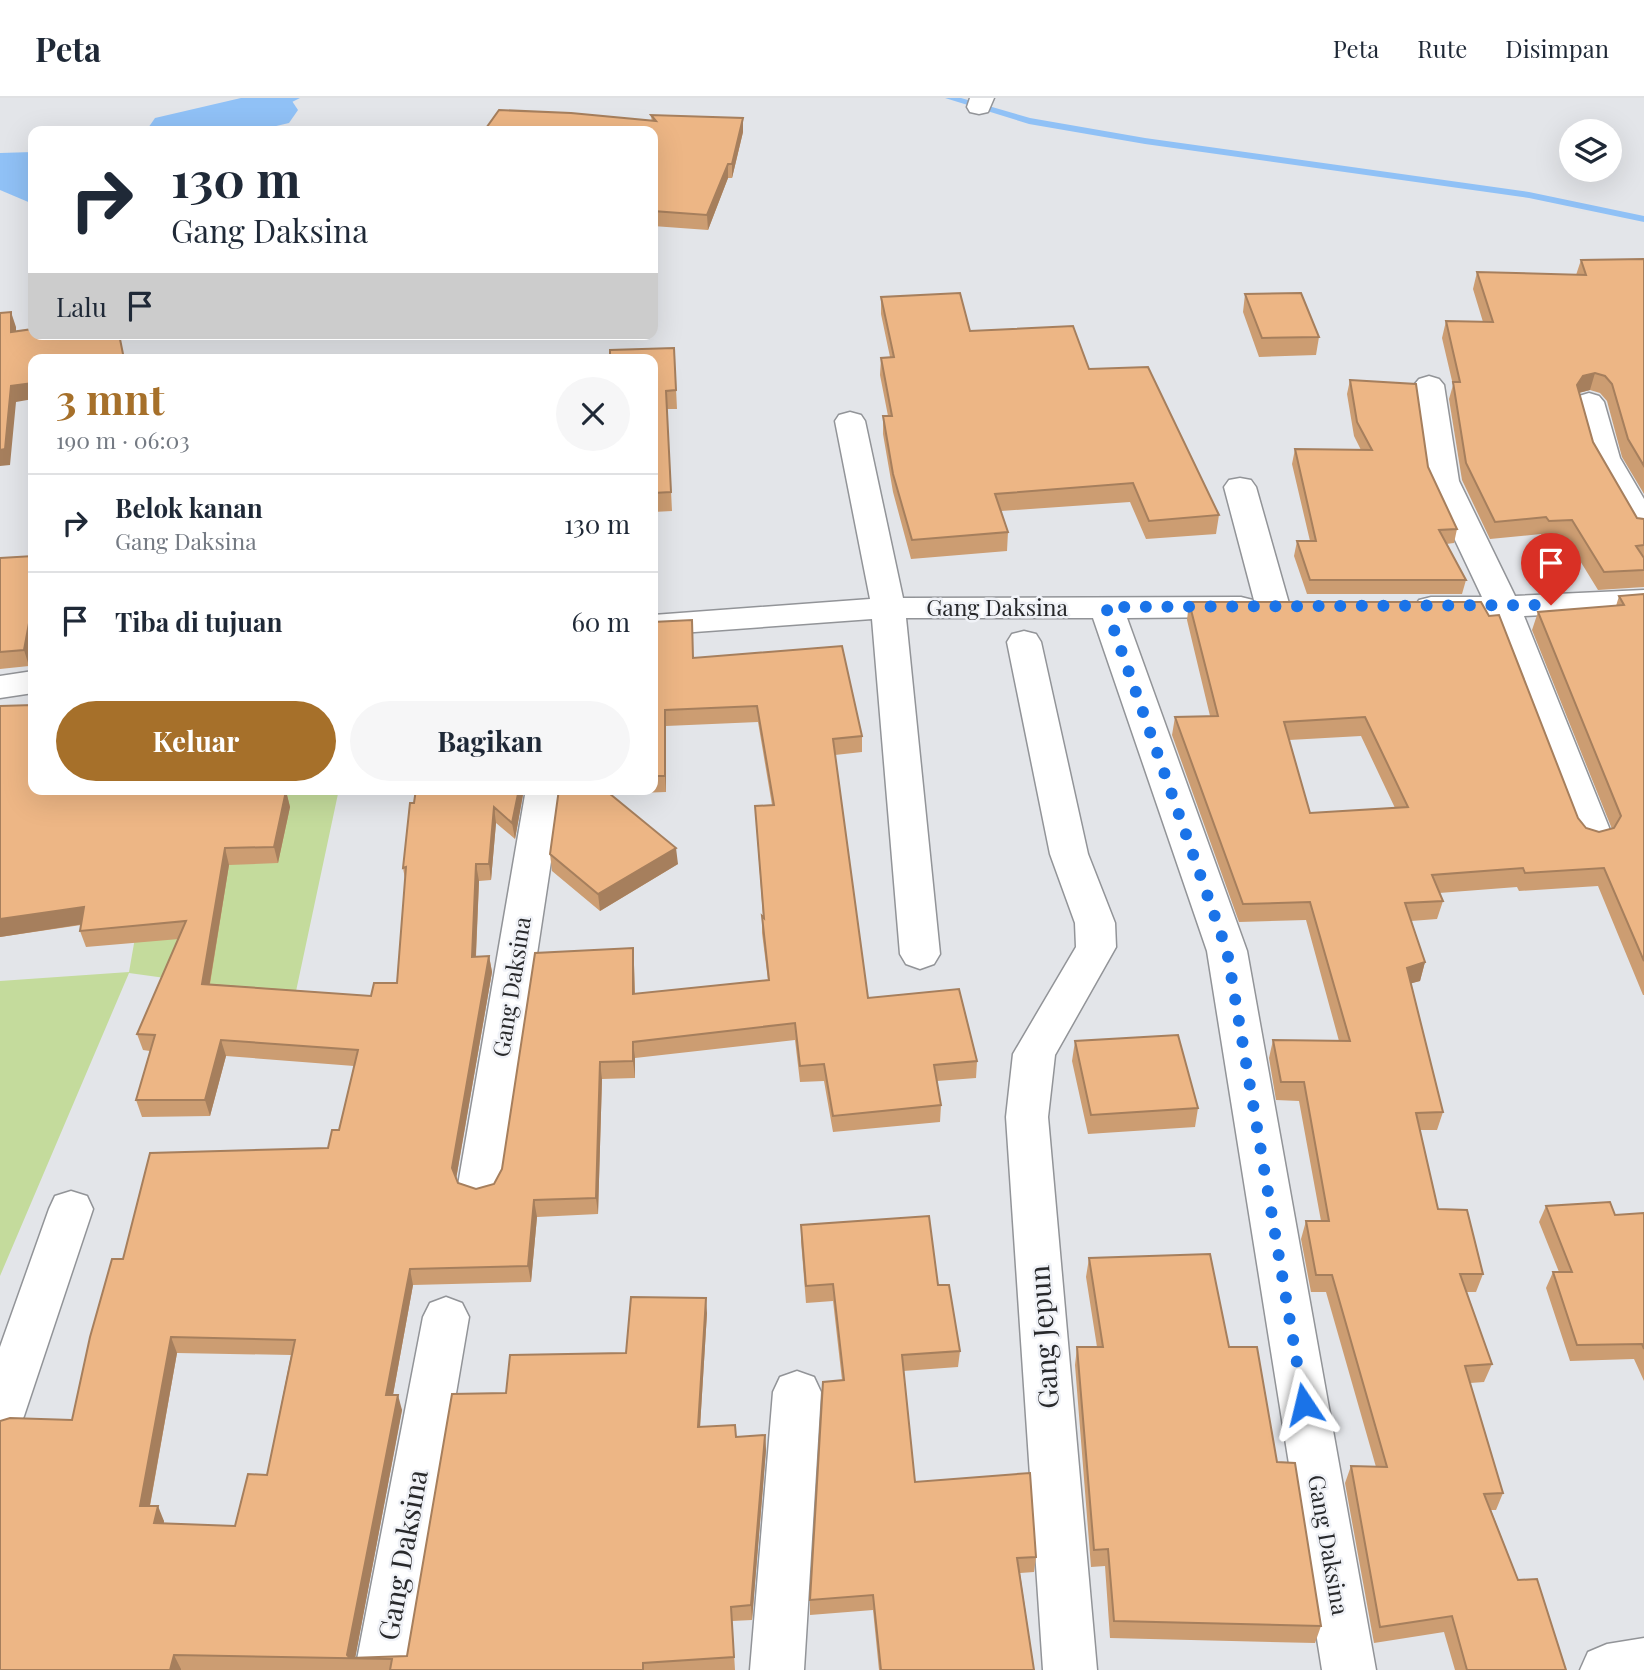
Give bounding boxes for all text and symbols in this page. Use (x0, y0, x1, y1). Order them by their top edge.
text: Peta (35, 26, 101, 70)
text: Peta (1333, 32, 1379, 64)
text: Rute (1417, 32, 1467, 64)
text: Disimpan (1505, 32, 1609, 64)
map controls (1559, 119, 1622, 182)
button: layers (1559, 119, 1622, 182)
text: 130 m (171, 145, 301, 210)
icon: right (56, 154, 147, 245)
text: Gang Daksina (171, 208, 368, 251)
icon: arrive (121, 287, 159, 325)
text: Lalu (56, 289, 107, 324)
text: 3 mnt (56, 370, 165, 426)
button: close (556, 377, 630, 451)
text: 190 m · 06:03 (56, 424, 190, 455)
text: Belok kanan (115, 490, 263, 525)
icon: right (56, 504, 94, 542)
text: 130 m (564, 506, 630, 541)
text: Gang Daksina (115, 525, 257, 556)
pin (1521, 533, 1581, 605)
icon: arrive (1532, 544, 1570, 582)
street label: Gang Daksina (926, 591, 1068, 622)
icon: arrive (56, 602, 94, 640)
text: Tiba di tujuan (115, 604, 283, 639)
text: 60 m (571, 604, 630, 639)
button: Keluar (56, 701, 336, 781)
button: Bagikan (350, 701, 630, 781)
street label: Gang Daksina (484, 914, 537, 1059)
street label: Gang Jepun (1019, 1264, 1066, 1410)
position arrow (1267, 1367, 1341, 1441)
street label: Gang Daksina (368, 1467, 435, 1643)
street label: Gang Daksina (1302, 1472, 1357, 1618)

